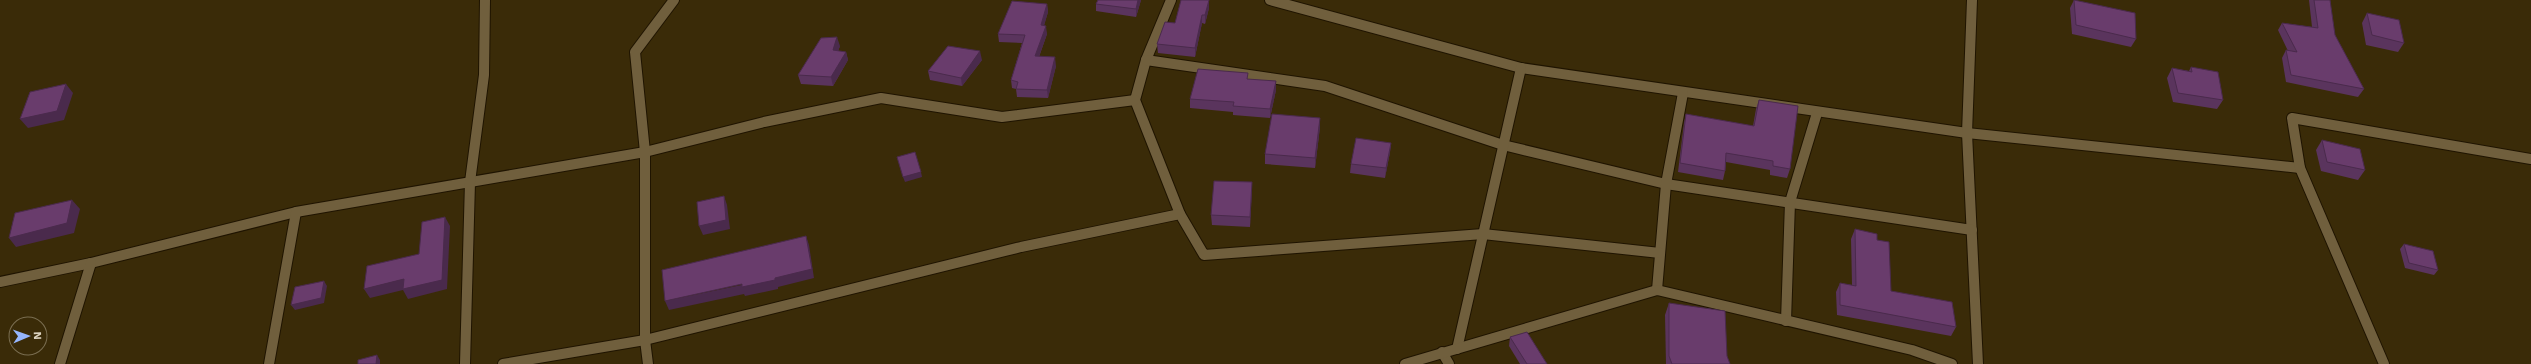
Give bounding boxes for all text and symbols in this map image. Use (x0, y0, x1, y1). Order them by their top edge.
north arrow (8, 316, 48, 356)
text: N (31, 331, 44, 340)

